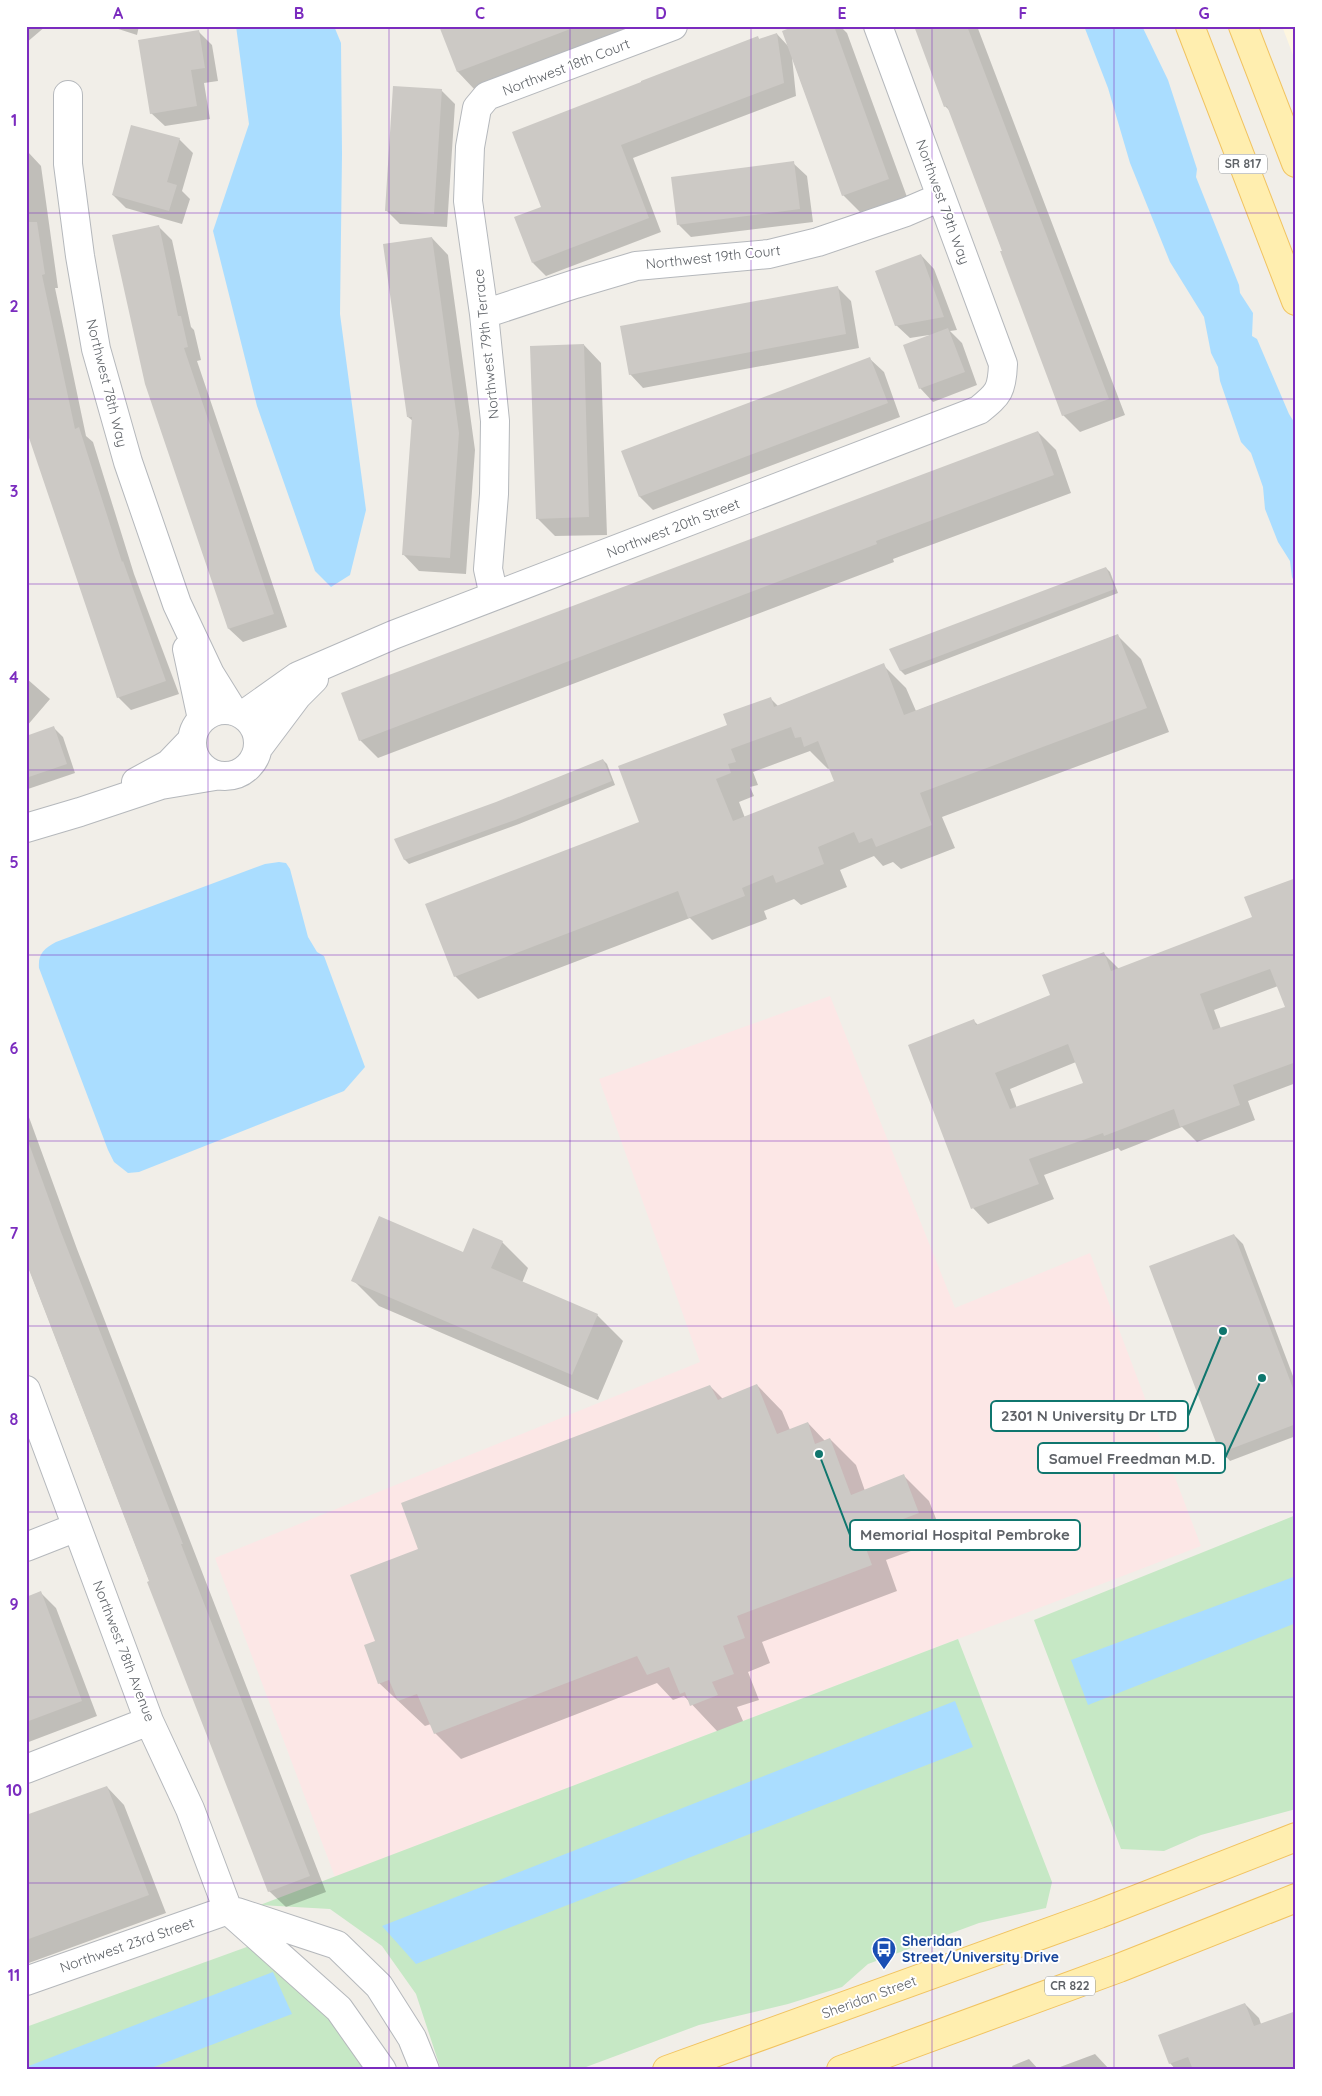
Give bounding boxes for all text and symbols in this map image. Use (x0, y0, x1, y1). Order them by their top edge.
text: A (113, 3, 124, 23)
text: B (294, 3, 304, 23)
text: C (475, 3, 485, 23)
text: D (655, 3, 667, 23)
text: E (837, 3, 847, 23)
text: F (1019, 3, 1028, 23)
text: G (1198, 3, 1210, 23)
street label: Northwest 18th Court (500, 34, 633, 100)
text: 1 (11, 110, 17, 130)
street label: Northwest 79th Way (912, 137, 974, 267)
road number: SR 817 (1219, 154, 1267, 173)
street label: Northwest 19th Court (645, 241, 782, 273)
street label: Northwest 79th Terrace (469, 268, 503, 420)
text: 2 (9, 296, 19, 316)
street label: Northwest 78th Way (82, 317, 132, 449)
text: 3 (10, 481, 18, 501)
street label: Northwest 20th Street (604, 494, 742, 562)
text: 4 (9, 667, 19, 687)
text: 5 (9, 852, 19, 872)
text: 6 (10, 1038, 19, 1058)
text: 7 (10, 1223, 19, 1243)
callout: 2301 N University Dr LTD (991, 1401, 1188, 1431)
text: 2301 N University Dr LTD (1001, 1406, 1177, 1425)
text: 8 (10, 1409, 19, 1429)
callout: Samuel Freedman M.D. (1038, 1443, 1225, 1473)
text: Samuel Freedman M.D. (1049, 1449, 1215, 1468)
callout: Memorial Hospital Pembroke (850, 1520, 1080, 1550)
text: Memorial Hospital Pembroke (860, 1525, 1070, 1544)
street label: Northwest 78th Avenue (89, 1578, 159, 1724)
text: 9 (9, 1594, 19, 1614)
text: 10 (6, 1780, 22, 1800)
street label: Northwest 23rd Street (57, 1913, 197, 1976)
place label: Sheridan Street/University Drive (902, 1932, 1059, 1966)
bus stop icon: Sheridan Street/University Drive (871, 1936, 897, 1970)
text: 11 (8, 1965, 20, 1985)
street label: Sheridan Street (819, 1971, 919, 2022)
road number: CR 822 (1045, 1976, 1095, 1995)

